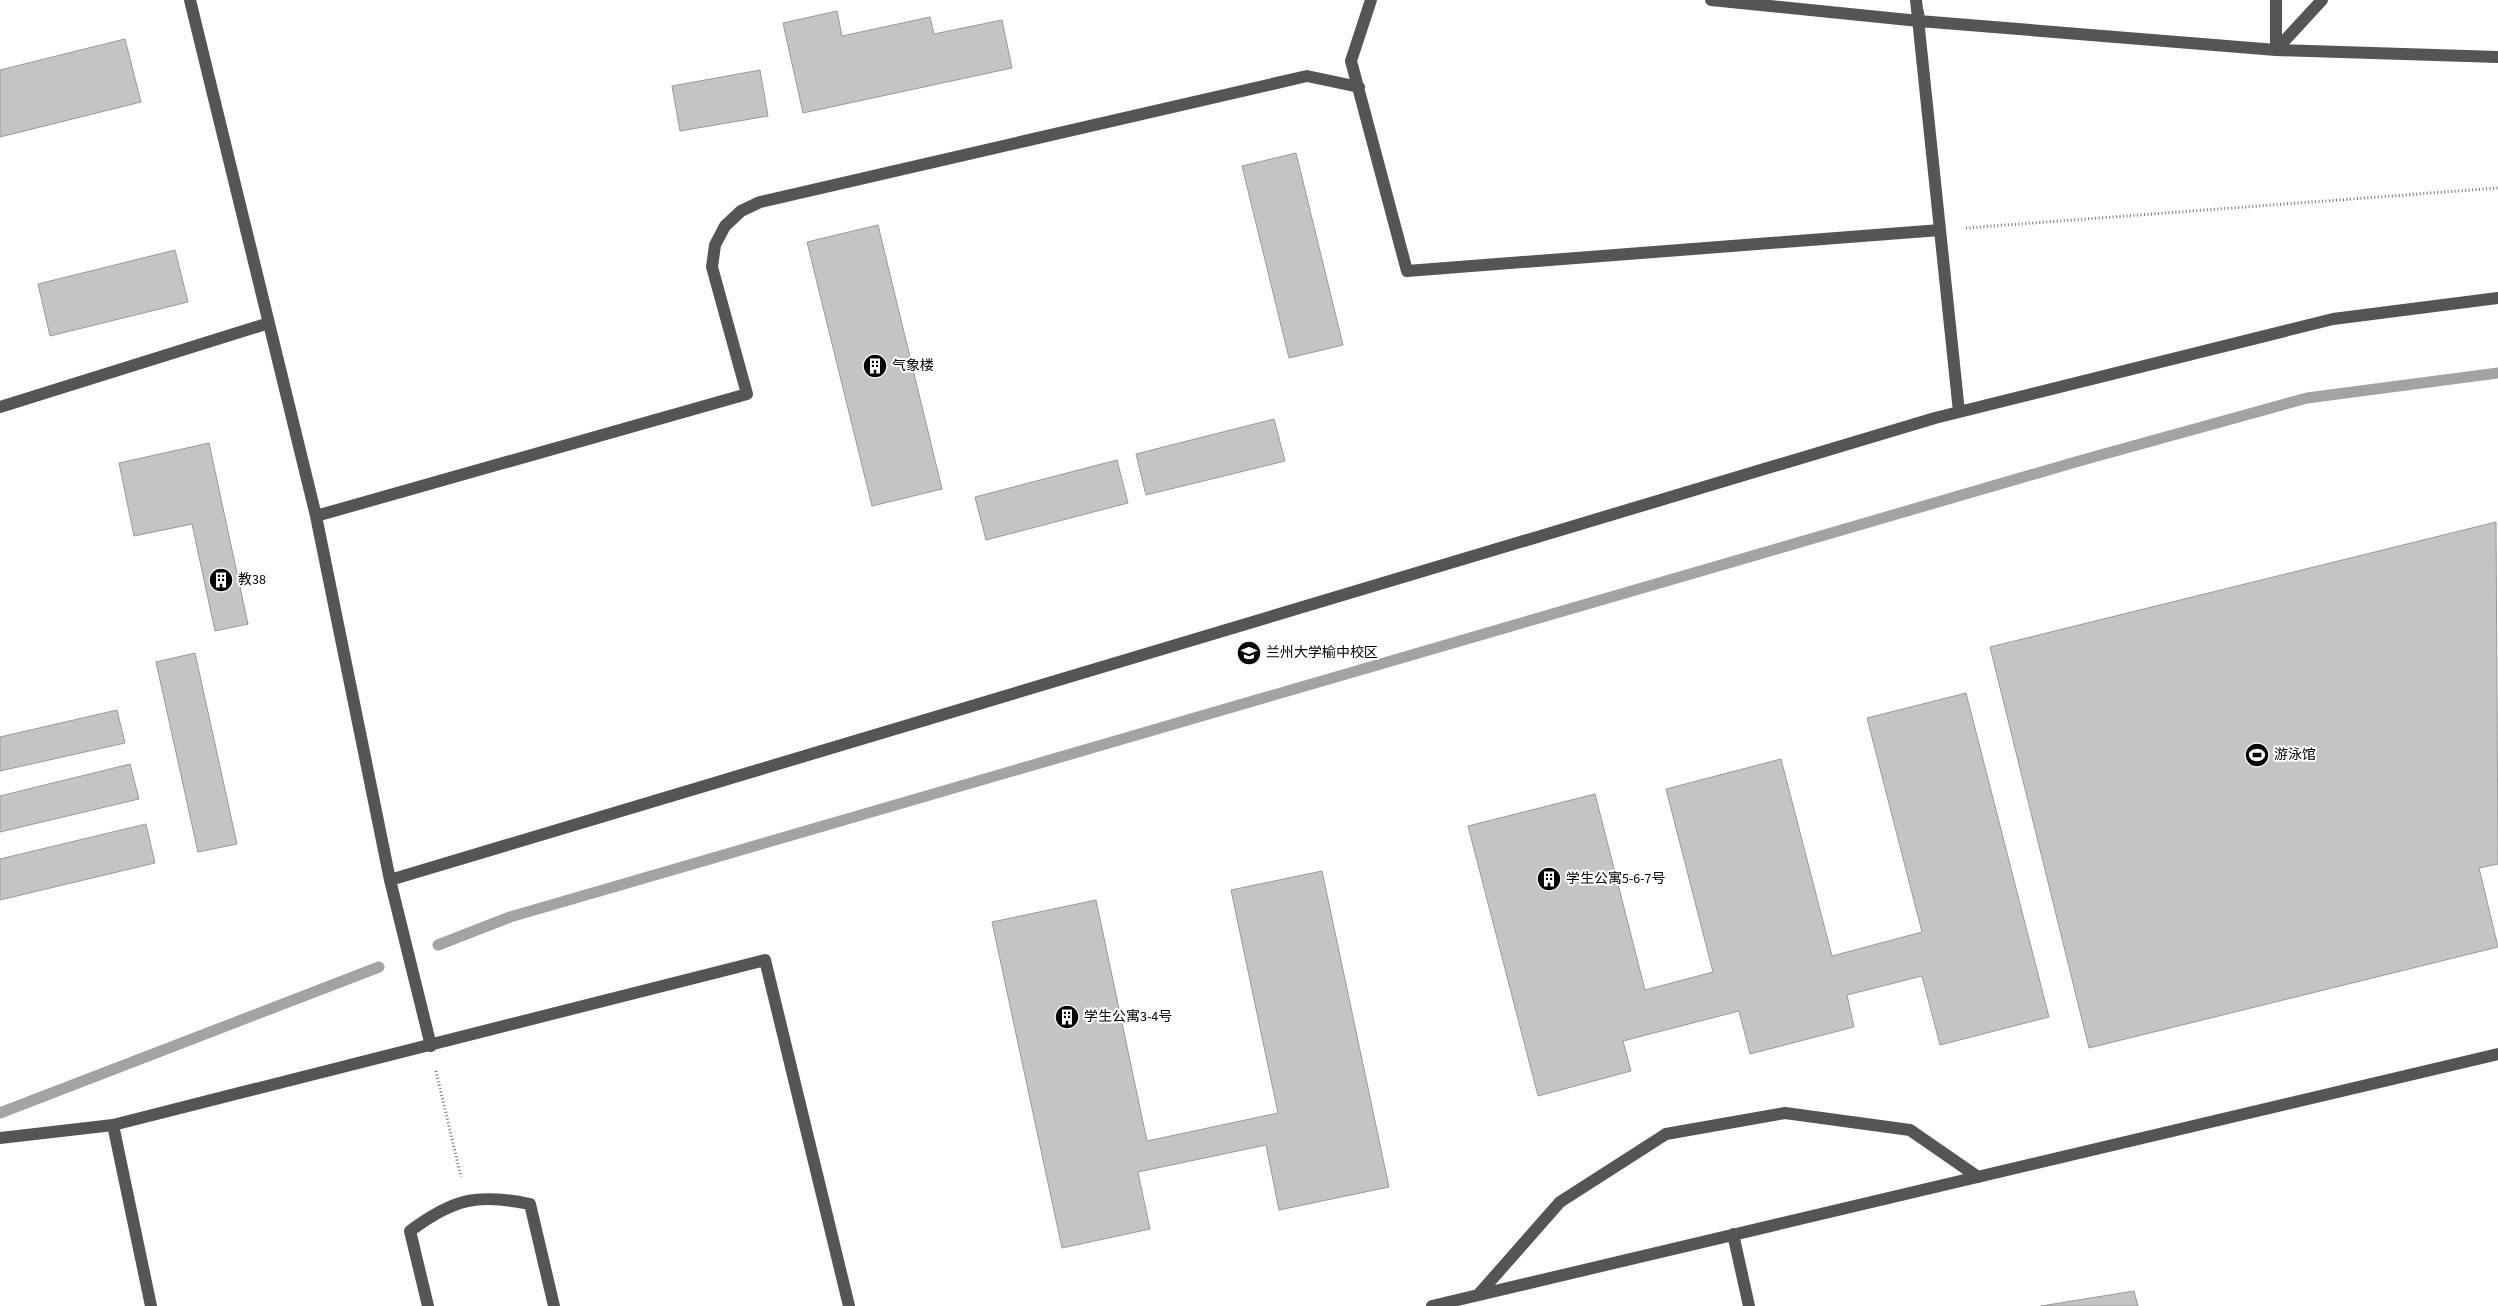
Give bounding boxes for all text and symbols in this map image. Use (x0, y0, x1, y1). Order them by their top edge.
building icon: 气象楼 (862, 353, 888, 379)
place label: 气象楼 (892, 356, 934, 376)
building icon: 教38 (208, 567, 234, 593)
place label: 教38 (238, 570, 266, 590)
school or university icon: 兰州大学榆中校区 (1236, 640, 1262, 666)
place label: 兰州大学榆中校区 (1266, 643, 1378, 663)
sports icon: 游泳馆 (2244, 742, 2270, 768)
place label: 游泳馆 (2274, 745, 2316, 765)
building icon: 学生公寓5-6-7号 (1536, 866, 1562, 892)
place label: 学生公寓5-6-7号 (1566, 869, 1666, 889)
building icon: 学生公寓3-4号 (1054, 1004, 1080, 1030)
place label: 学生公寓3-4号 (1084, 1007, 1172, 1027)

